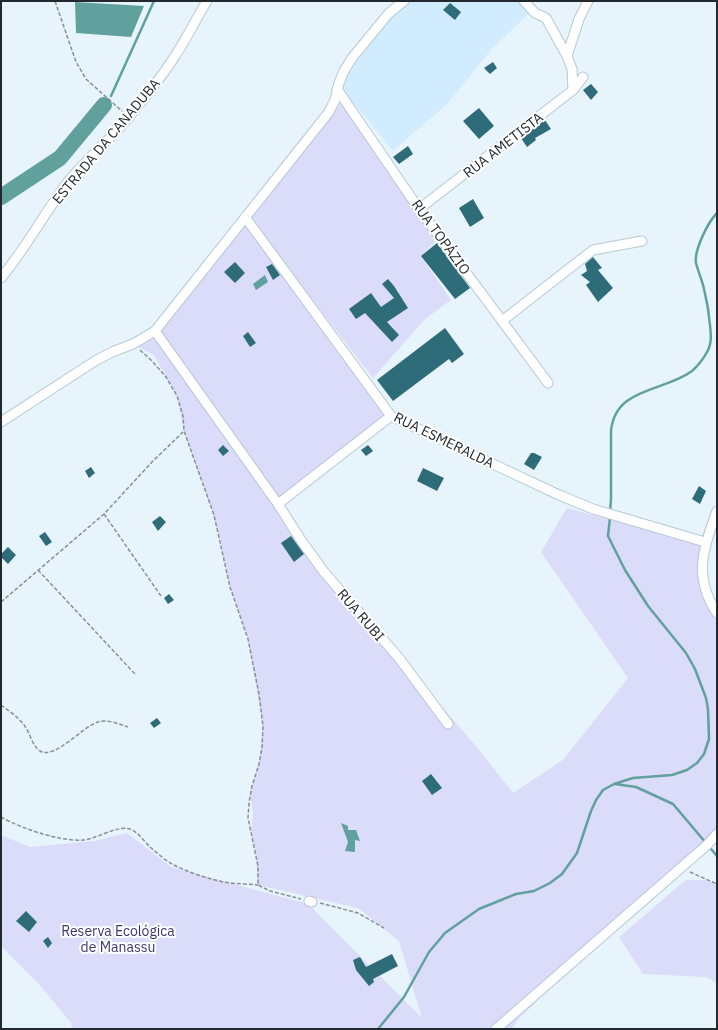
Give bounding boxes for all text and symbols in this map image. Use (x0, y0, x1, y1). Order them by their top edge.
street label: ESTRADA DA CANADUBA (48, 75, 164, 207)
street label: RUA AMETISTA (459, 108, 547, 182)
street label: RUA TOPÁZIO (408, 195, 475, 278)
street label: RUA ESMERALDA (391, 408, 497, 472)
street label: RUA RUBI (333, 585, 389, 645)
park label: Reserva Ecológica de Manassu (61, 922, 175, 956)

